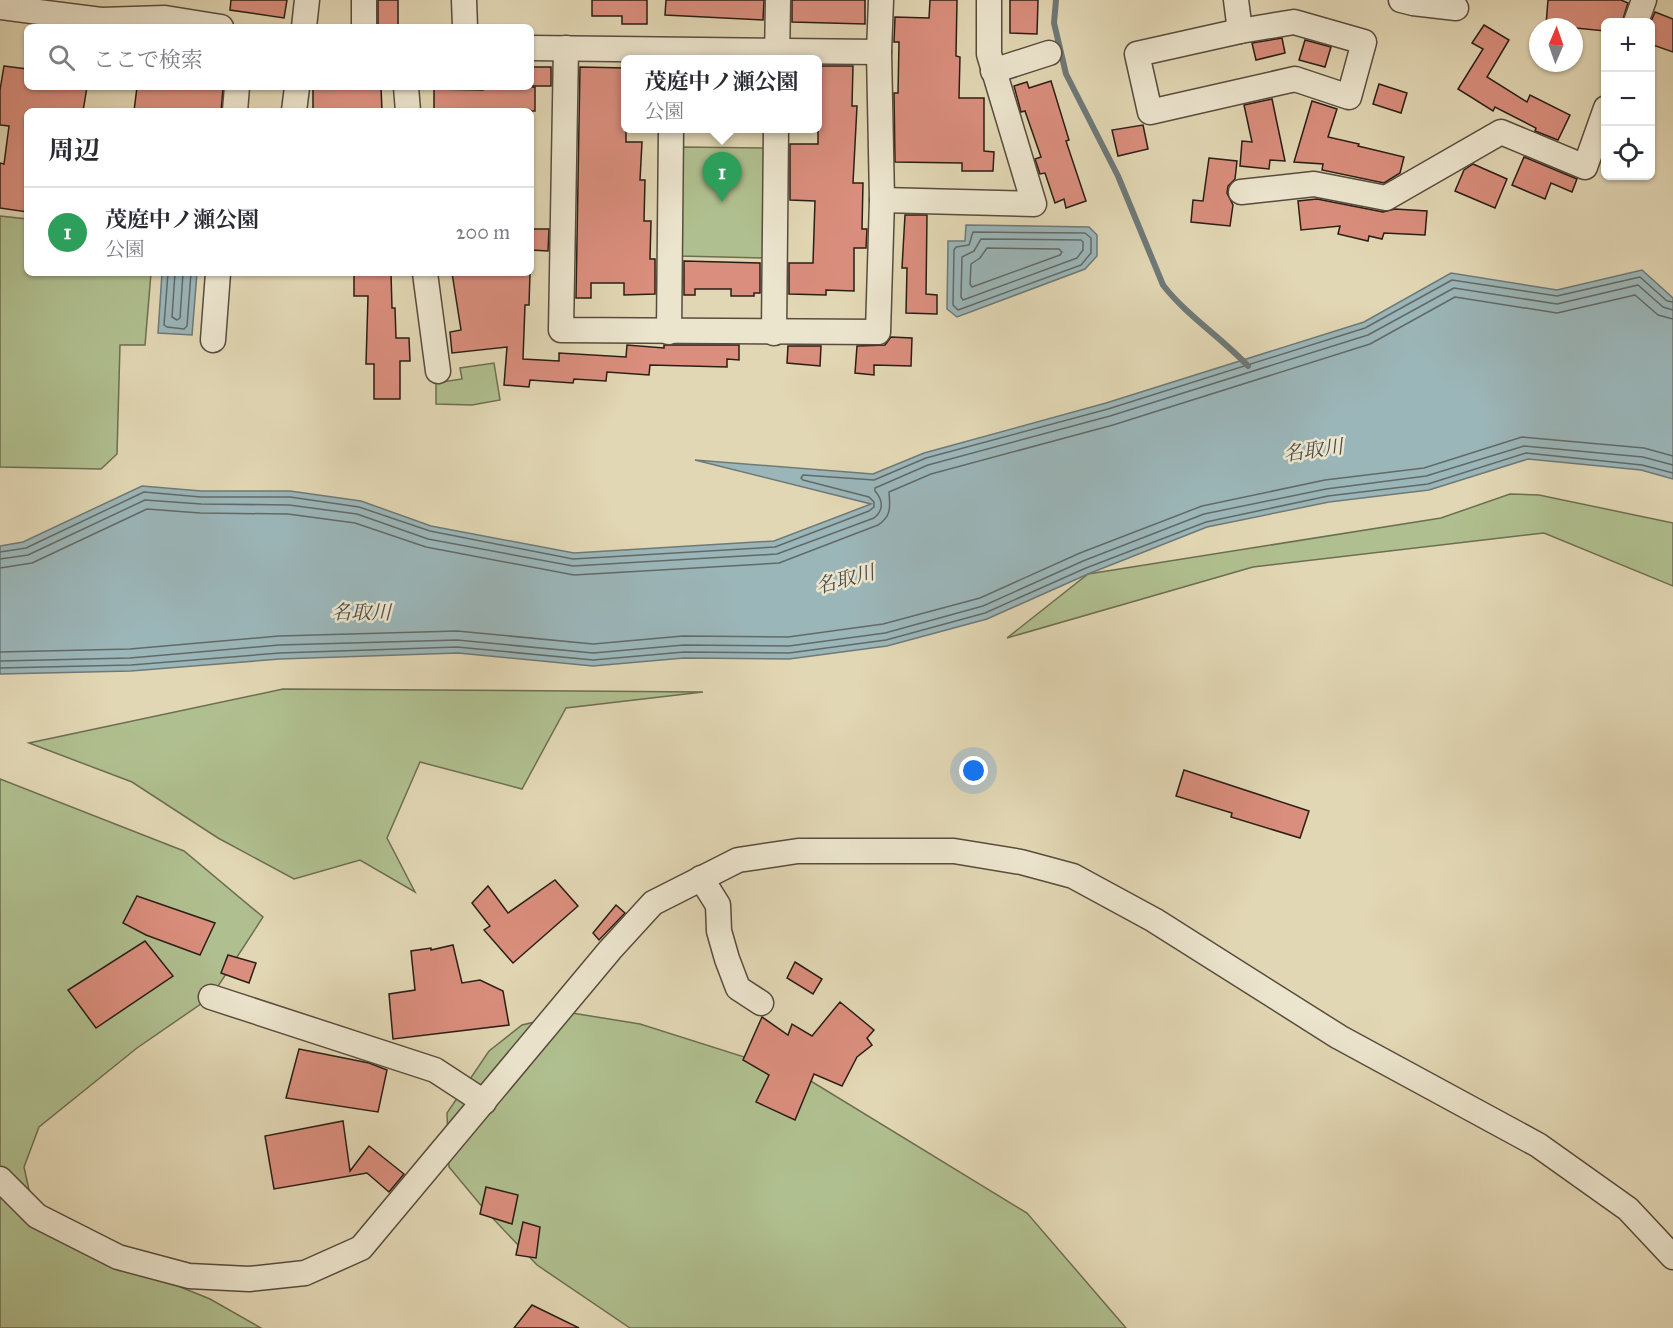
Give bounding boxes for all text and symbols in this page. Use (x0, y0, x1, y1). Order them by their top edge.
north arrow (1529, 18, 1583, 72)
map controls (1601, 18, 1655, 180)
button: + (1601, 18, 1655, 72)
search box (24, 24, 534, 90)
icon: search (45, 41, 78, 74)
text: ここで検索 (93, 46, 203, 73)
popup (621, 55, 822, 133)
text: 茂庭中ノ瀬公園 (644, 68, 799, 95)
button: − (1601, 72, 1655, 126)
text: 公園 (644, 99, 684, 123)
button: locate (1601, 126, 1655, 180)
text: 周辺 (48, 134, 100, 166)
pin: 1 (702, 152, 742, 202)
text: 茂庭中ノ瀬公園 (105, 206, 259, 233)
text: 1 (64, 220, 71, 244)
text: 200 m (456, 220, 510, 244)
text: 公園 (105, 237, 145, 261)
water label: 名取川 (1282, 434, 1346, 466)
water label: 名取川 (813, 559, 879, 598)
water label: 名取川 (331, 600, 393, 624)
your location (959, 756, 988, 785)

